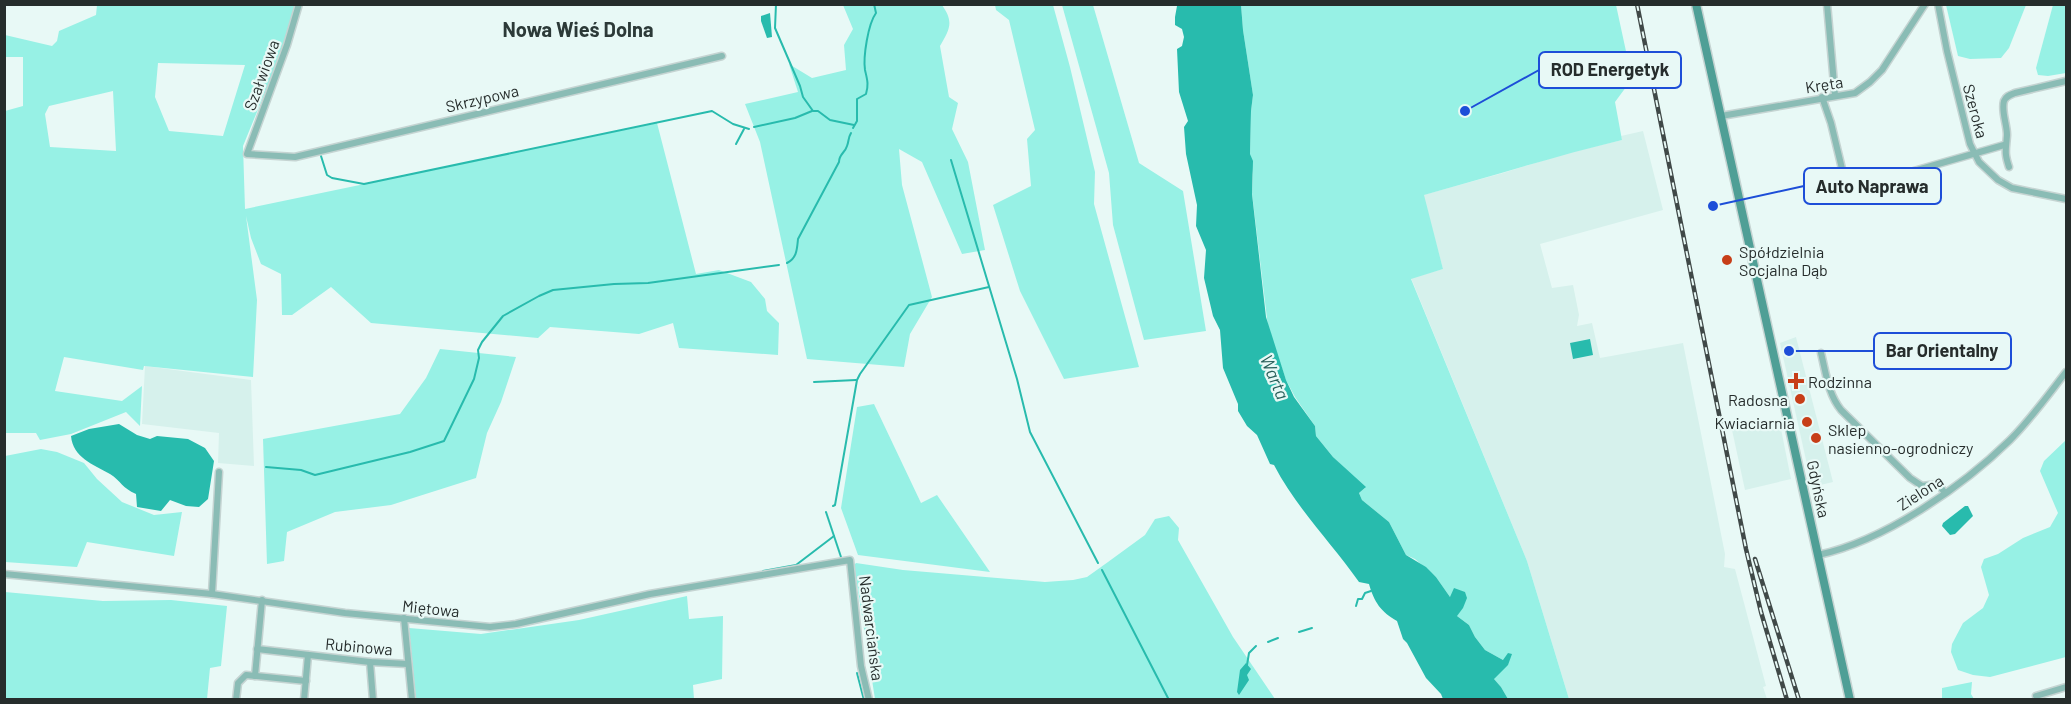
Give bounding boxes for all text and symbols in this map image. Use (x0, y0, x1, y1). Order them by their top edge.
district label: Nowa Wieś Dolna (503, 17, 653, 41)
street label: Szałwiowa (239, 37, 283, 113)
callout: ROD Energetyk (1539, 52, 1681, 88)
text: ROD Energetyk (1551, 58, 1670, 80)
street label: Kręta (1804, 72, 1844, 96)
street label: Skrzypowa (444, 80, 520, 116)
street label: Szeroka (1960, 82, 1992, 140)
callout: Auto Naprawa (1804, 168, 1941, 204)
text: Auto Naprawa (1815, 175, 1929, 197)
place label: Spółdzielnia Socjalna Dąb (1739, 242, 1828, 279)
marker: Spółdzielnia Socjalna Dąb (1720, 253, 1734, 267)
callout: Bar Orientalny (1874, 333, 2011, 369)
text: Bar Orientalny (1886, 339, 1998, 361)
water label: Warta (1256, 351, 1294, 403)
place label: Rodzinna (1808, 372, 1872, 391)
marker: Rodzinna (1789, 374, 1803, 388)
place label: Radosna (1728, 390, 1788, 409)
marker: Radosna (1793, 392, 1807, 406)
place label: Kwiaciarnia (1714, 413, 1795, 432)
marker: Kwiaciarnia (1800, 415, 1814, 429)
place label: Sklep nasienno-ogrodniczy (1828, 420, 1974, 457)
marker: Sklep nasienno-ogrodniczy (1809, 431, 1823, 445)
street label: Gdyńska (1804, 459, 1834, 519)
street label: Zielona (1894, 470, 1946, 514)
street label: Nadwarciańska (856, 574, 888, 682)
street label: Miętowa (401, 596, 461, 620)
street label: Rubinowa (324, 634, 394, 658)

